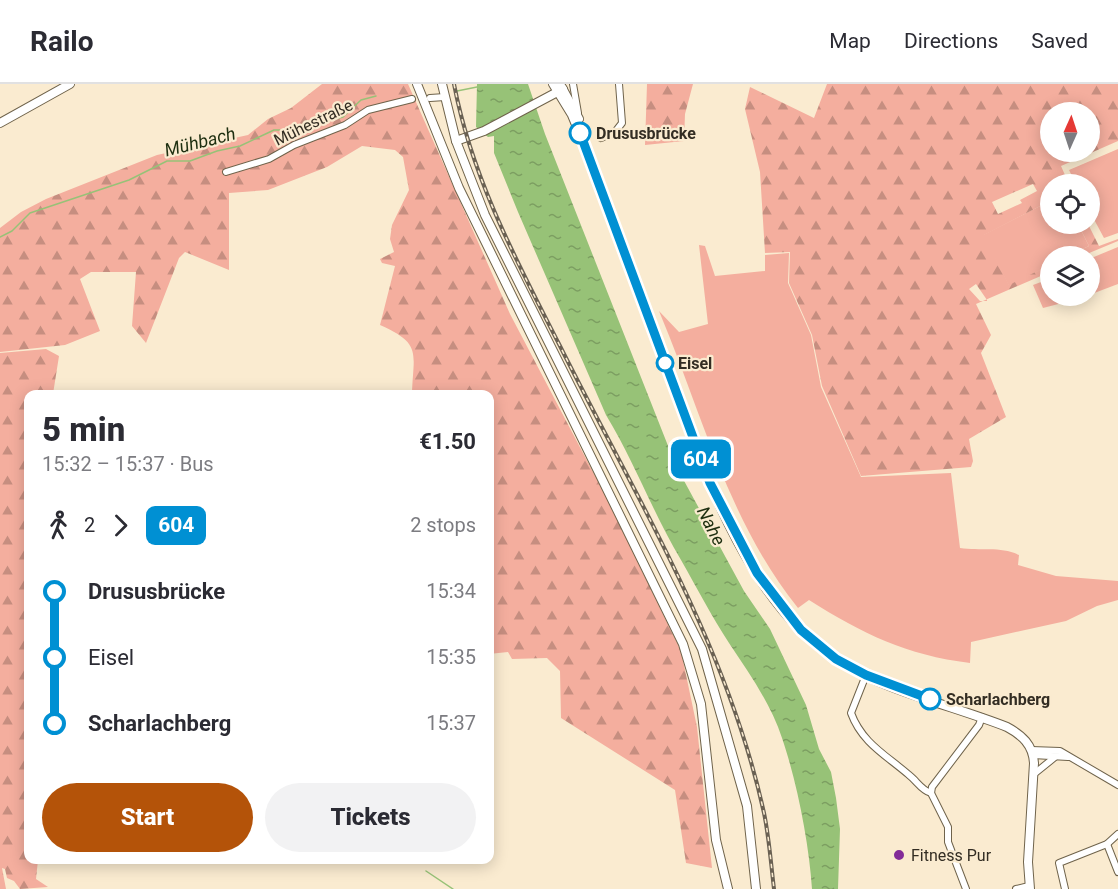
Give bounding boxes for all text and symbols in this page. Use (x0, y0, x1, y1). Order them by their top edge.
text: Railo (30, 25, 94, 58)
text: Map (829, 29, 871, 53)
text: Directions (904, 29, 998, 53)
text: Saved (1031, 29, 1088, 53)
street label: Mühestraße (271, 95, 356, 150)
north arrow (1040, 102, 1100, 162)
map controls (1040, 102, 1100, 306)
marker: Drususbrücke (569, 122, 591, 144)
water label: Mühbach (162, 123, 238, 160)
place label: Drususbrücke (596, 124, 696, 143)
button: locate (1040, 174, 1100, 234)
button: layers (1040, 246, 1100, 306)
marker: Eisel (656, 354, 674, 372)
place label: Eisel (678, 354, 712, 373)
text: 5 min (42, 410, 125, 449)
text: €1.50 (419, 429, 476, 454)
line badge: 604 (666, 440, 736, 478)
text: 604 (683, 447, 719, 471)
text: 15:32 – 15:37 · Bus (42, 452, 214, 476)
water label: Nahe (693, 503, 730, 549)
icon: walk (42, 509, 75, 542)
icon: forward (104, 509, 137, 542)
text: 2 (84, 513, 95, 537)
text: 604 (158, 513, 194, 537)
text: 2 stops (410, 513, 476, 537)
text: Drususbrücke (88, 579, 225, 604)
text: 15:34 (426, 579, 476, 603)
text: Eisel (88, 645, 134, 670)
text: 15:35 (426, 645, 476, 669)
marker: Scharlachberg (919, 688, 941, 710)
place label: Scharlachberg (946, 690, 1050, 709)
text: Scharlachberg (88, 711, 231, 736)
text: 15:37 (426, 711, 476, 735)
button: Start (42, 783, 253, 852)
button: Tickets (265, 783, 476, 852)
place label: Fitness Pur (911, 846, 992, 865)
marker: Fitness Pur (892, 848, 906, 862)

